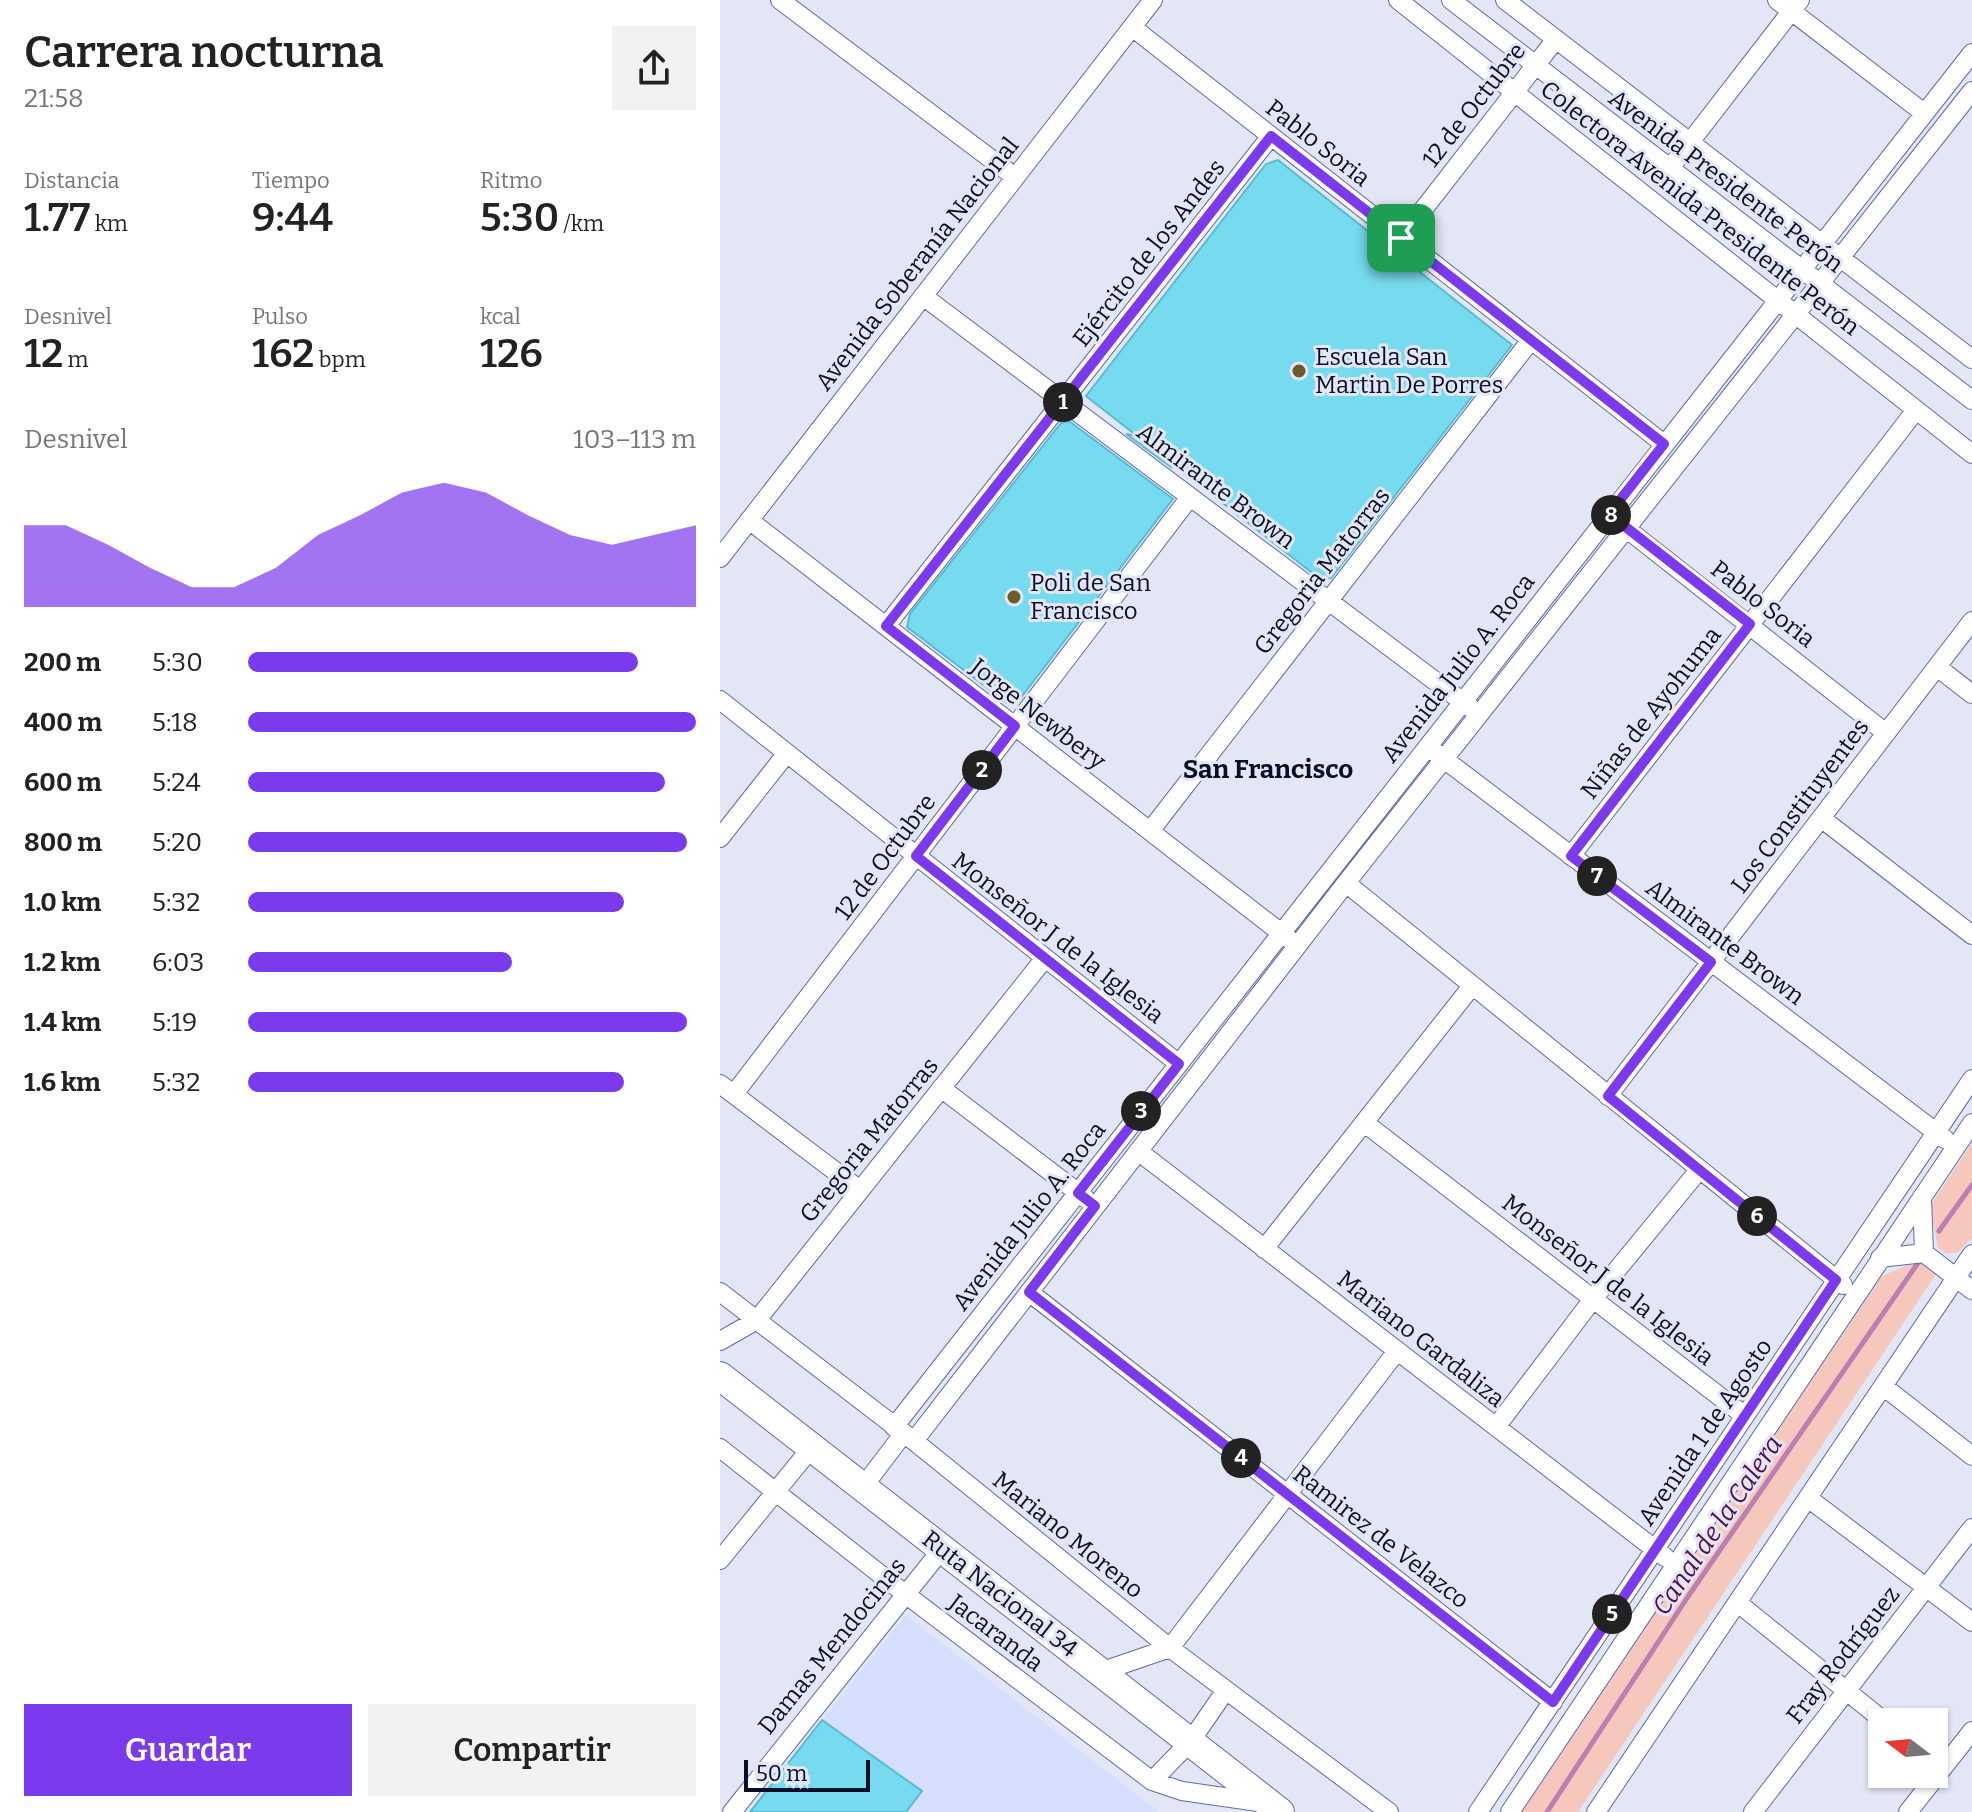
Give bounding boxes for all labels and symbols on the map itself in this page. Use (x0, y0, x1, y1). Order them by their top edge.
street label: 12 de Octubre (1417, 37, 1531, 173)
street label: Colectora Avenida Presidente Perón (1535, 75, 1865, 341)
street label: Avenida Presidente Perón (1603, 84, 1849, 278)
street label: Pablo Soria (1260, 94, 1376, 192)
street label: Avenida Soberanía Nacional (810, 132, 1024, 396)
street label: Ejército de los Andes (1067, 154, 1231, 352)
pin (1367, 204, 1435, 272)
place label: Escuela San Martin De Porres (1315, 343, 1503, 399)
marker: Escuela San Martin De Porres (1290, 362, 1308, 380)
pin: 1 (1043, 382, 1083, 422)
street label: Almirante Brown (1131, 417, 1301, 555)
street label: Gregoria Matorras (1248, 482, 1396, 660)
pin: 8 (1591, 495, 1631, 535)
street label: Pablo Soria (1705, 555, 1821, 653)
street label: Avenida Julio A. Roca (1376, 568, 1540, 768)
place label: Poli de San Francisco (1030, 569, 1151, 625)
marker: Poli de San Francisco (1005, 588, 1023, 606)
street label: Niñas de Ayohuma (1575, 621, 1727, 805)
street label: Jorge Newbery (964, 652, 1111, 776)
street label: Los Constituyentes (1725, 713, 1875, 899)
pin: 2 (962, 750, 1002, 790)
district label: San Francisco (1183, 754, 1353, 785)
street label: 12 de Octubre (829, 789, 941, 925)
street label: Monseñor J de la Iglesia (947, 847, 1169, 1029)
pin: 7 (1577, 856, 1617, 896)
street label: Almirante Brown (1640, 873, 1810, 1011)
street label: Gregoria Matorras (794, 1052, 944, 1228)
pin: 3 (1121, 1091, 1161, 1131)
street label: Avenida Julio A. Roca (947, 1116, 1111, 1316)
street label: Monseñor J de la Iglesia (1497, 1189, 1719, 1371)
pin: 6 (1737, 1196, 1777, 1236)
street label: Mariano Gardaliza (1332, 1265, 1510, 1413)
street label: Avenida 1 de Agosto (1632, 1333, 1778, 1531)
water label: Canal de la Calera (1646, 1430, 1789, 1621)
pin: 4 (1221, 1438, 1261, 1478)
street label: Ramirez de Velazco (1288, 1460, 1474, 1614)
street label: Mariano Moreno (987, 1466, 1149, 1604)
street label: Ruta Nacional 34 (917, 1525, 1083, 1663)
street label: Damas Mendocinas (752, 1552, 912, 1740)
street label: Fray Rodríguez (1781, 1581, 1905, 1729)
street label: Jacaranda (943, 1588, 1049, 1678)
pin: 5 (1592, 1594, 1632, 1634)
north arrow (1868, 1708, 1948, 1788)
scale bar (744, 1756, 870, 1792)

